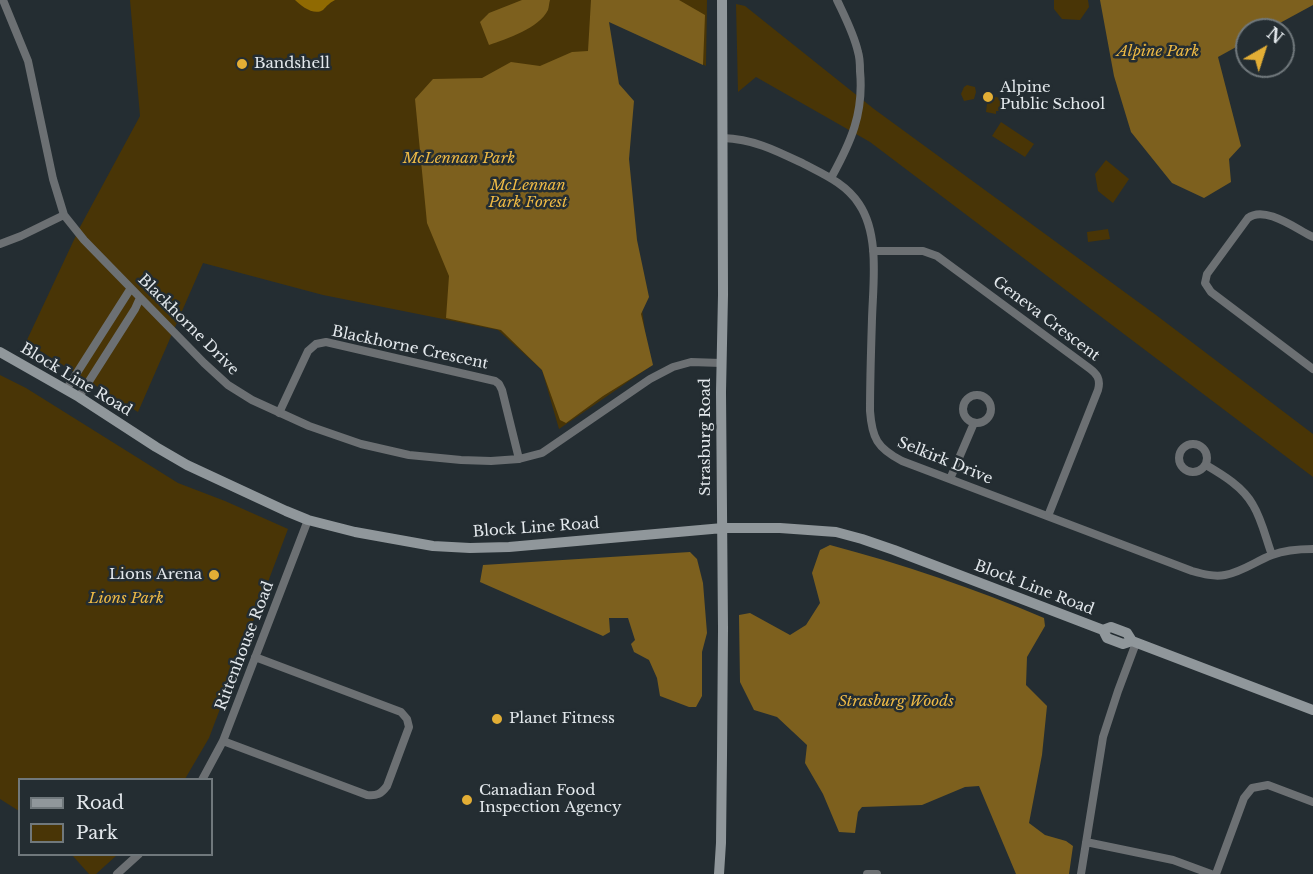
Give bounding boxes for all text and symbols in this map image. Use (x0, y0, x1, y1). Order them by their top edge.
north arrow (1235, 18, 1295, 78)
text: N (1263, 23, 1287, 48)
park label: Alpine Park (1117, 43, 1199, 61)
place label: Bandshell (254, 55, 330, 73)
marker: Bandshell (235, 57, 249, 71)
place label: Alpine Public School (1000, 79, 1105, 114)
marker: Alpine Public School (981, 90, 995, 104)
park label: McLennan Park (403, 150, 515, 168)
park label: McLennan Park Forest (489, 177, 567, 212)
street label: Blackhorne Drive (134, 271, 242, 379)
street label: Geneva Crescent (989, 273, 1103, 365)
street label: Blackhorne Crescent (330, 323, 490, 373)
street label: Block Line Road (17, 340, 135, 420)
street label: Strasburg Road (697, 378, 715, 496)
street label: Selkirk Drive (895, 434, 995, 488)
street label: Block Line Road (472, 515, 600, 541)
street label: Block Line Road (972, 557, 1096, 619)
place label: Lions Arena (109, 566, 202, 584)
marker: Lions Arena (207, 568, 221, 582)
street label: Rittenhouse Road (212, 579, 278, 713)
park label: Lions Park (88, 590, 164, 608)
park label: Strasburg Woods (838, 693, 954, 711)
place label: Planet Fitness (509, 710, 615, 728)
marker: Planet Fitness (490, 712, 504, 726)
legend (18, 778, 213, 856)
place label: Canadian Food Inspection Agency (479, 782, 621, 817)
text: Road (76, 792, 124, 814)
marker: Canadian Food Inspection Agency (460, 793, 474, 807)
text: Park (76, 822, 118, 844)

